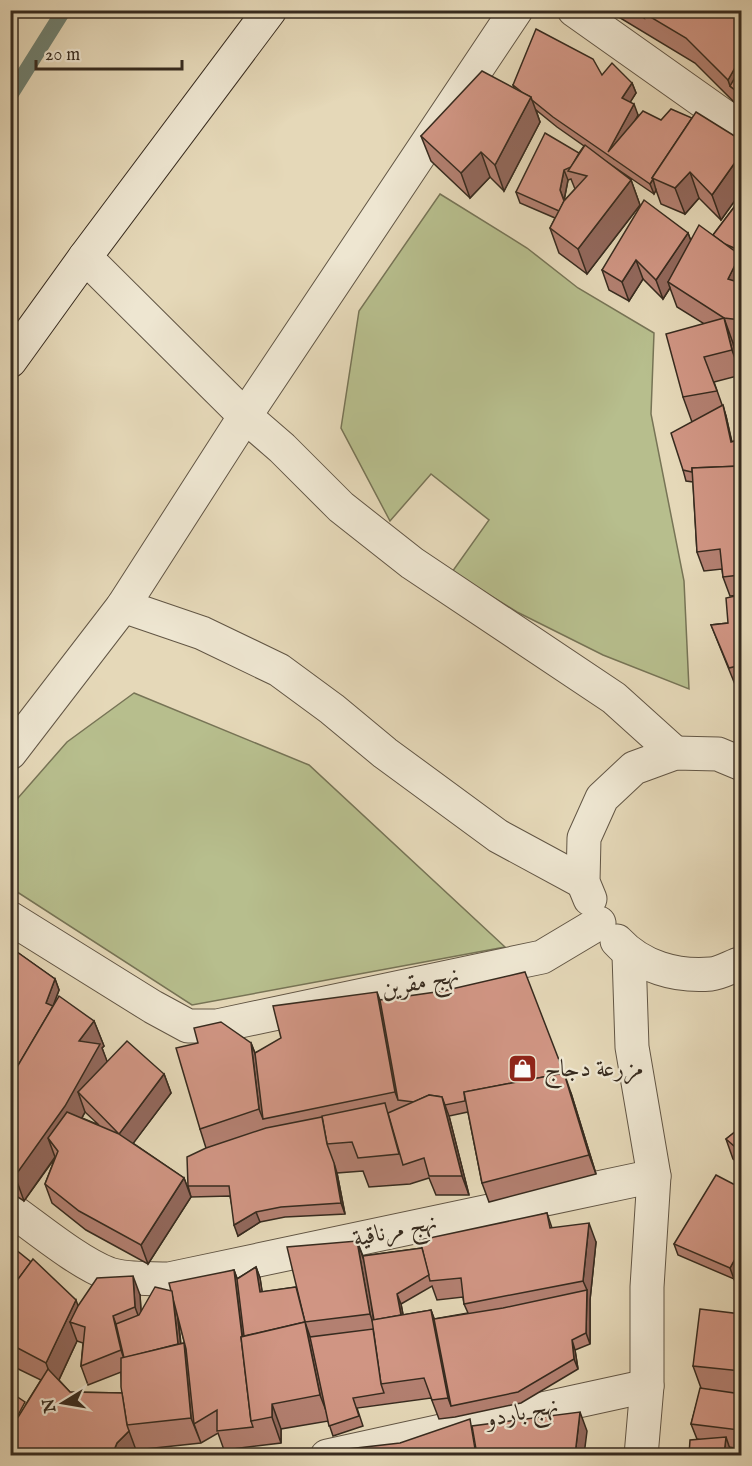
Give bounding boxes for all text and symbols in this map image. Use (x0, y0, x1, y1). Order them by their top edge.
scale bar (36, 33, 182, 71)
text: 20 m (45, 44, 80, 67)
street label: نهج مقرين (378, 960, 463, 1010)
shop icon: مزرعة دجاج (507, 1053, 539, 1085)
place label: مزرعة دجاج (544, 1054, 644, 1089)
street label: نهج مرناقية (350, 1207, 441, 1259)
north arrow (33, 1373, 93, 1433)
street label: نهج باردو (480, 1390, 562, 1440)
text: N (39, 1397, 62, 1415)

